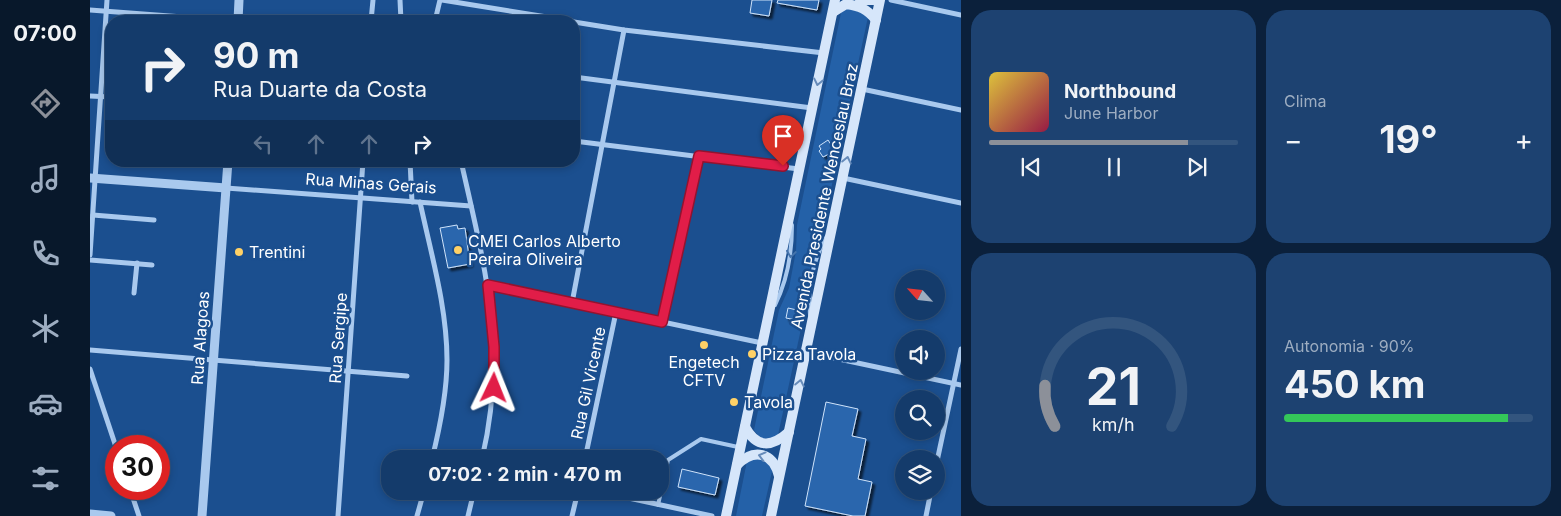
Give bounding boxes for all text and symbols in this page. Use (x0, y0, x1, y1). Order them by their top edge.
text: 07:00 (13, 20, 77, 46)
text: 90 m (213, 34, 300, 76)
icon: right (130, 35, 195, 100)
street label: Avenida Presidente Wenceslau Braz (786, 61, 862, 331)
text: Rua Duarte da Costa (213, 76, 427, 102)
one-way arrow (813, 77, 824, 86)
text: Northbound (1064, 80, 1176, 103)
icon: directions (28, 86, 63, 121)
text: Clima (1284, 91, 1326, 111)
text: June Harbor (1064, 103, 1158, 123)
pin (762, 115, 804, 166)
text: 19° (1379, 116, 1438, 162)
icon: arrive (769, 122, 797, 150)
text: − (1284, 123, 1303, 157)
text: + (1514, 123, 1533, 157)
icon: left (249, 130, 277, 158)
icon: ahead (302, 130, 330, 158)
icon: ahead (355, 130, 383, 158)
icon: right (408, 130, 436, 158)
icon: previous (1017, 153, 1045, 181)
icon: pause (1100, 153, 1128, 181)
icon: next (1183, 153, 1211, 181)
one-way arrow (841, 156, 851, 165)
icon: music (28, 161, 63, 196)
street label: Rua Minas Gerais (305, 168, 437, 198)
place label: CMEI Carlos Alberto Pereira Oliveira (468, 231, 621, 269)
icon: phone (28, 236, 63, 271)
place label: Trentini (249, 242, 305, 262)
marker: CMEI Carlos Alberto Pereira Oliveira (452, 244, 464, 256)
marker: Trentini (233, 246, 245, 258)
one-way arrow (786, 249, 796, 258)
north arrow (895, 270, 945, 320)
map controls (895, 270, 945, 500)
street label: Rua Alagoas (187, 290, 213, 386)
street label: Rua Sergipe (325, 292, 351, 384)
icon: climate (28, 311, 63, 346)
street label: Rua Gil Vicente (566, 325, 610, 441)
button: sound (895, 330, 945, 380)
text: Autonomia · 90% (1284, 336, 1414, 356)
marker: Engetech CFTV (698, 339, 710, 351)
place label: Pizza Tavola (762, 344, 856, 364)
marker: Pizza Tavola (746, 348, 758, 360)
place label: Engetech CFTV (668, 352, 740, 390)
text: 21 (1086, 355, 1141, 418)
position arrow (467, 361, 519, 413)
text: 450 km (1284, 361, 1425, 407)
one-way arrow (794, 378, 804, 387)
icon: car (28, 386, 63, 421)
button: search (895, 390, 945, 440)
place label: Tavola (744, 392, 793, 412)
marker: Tavola (728, 396, 740, 408)
text: km/h (1092, 414, 1135, 435)
speed limit sign: 30 (105, 435, 170, 500)
button: layers (895, 450, 945, 500)
one-way arrow (759, 452, 767, 462)
icon: filters (28, 461, 63, 496)
text: 07:02 · 2 min · 470 m (428, 463, 622, 486)

